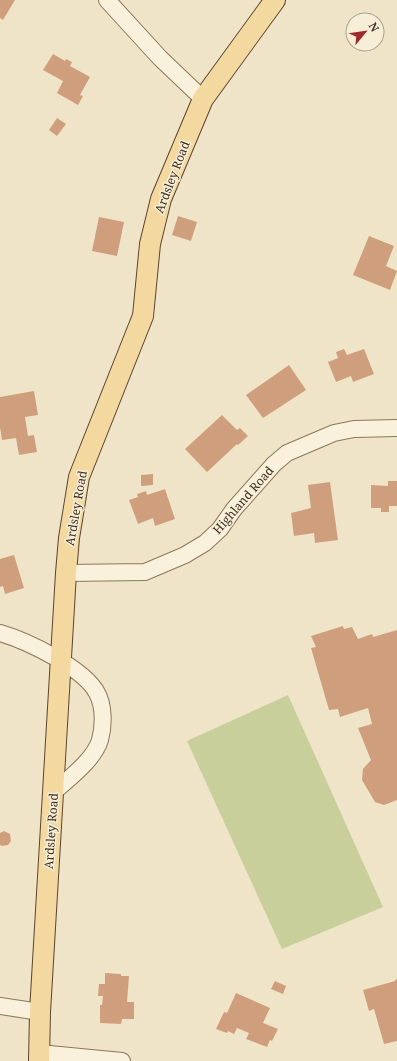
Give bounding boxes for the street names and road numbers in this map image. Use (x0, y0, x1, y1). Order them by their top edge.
street label: Ardsley Road (150, 138, 194, 215)
street label: Highland Road (209, 462, 278, 538)
street label: Ardsley Road (61, 469, 91, 547)
street label: Ardsley Road (40, 792, 62, 869)

